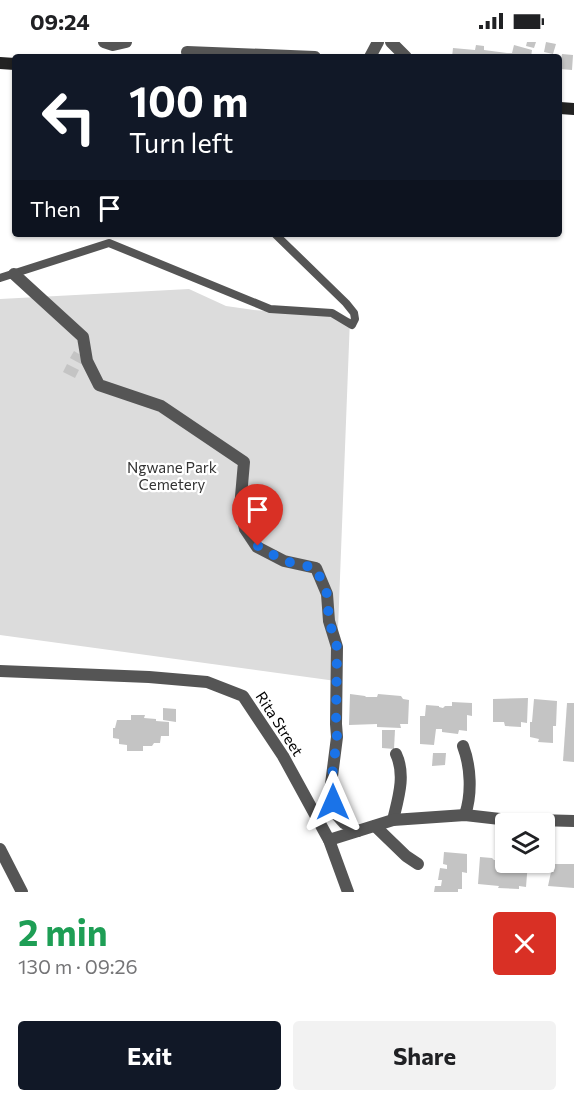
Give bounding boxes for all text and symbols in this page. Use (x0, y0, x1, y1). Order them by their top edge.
text: 09:24 (30, 8, 90, 35)
text: 100 m (129, 74, 249, 126)
icon: left (30, 78, 108, 156)
text: Turn left (129, 126, 233, 159)
icon: arrive (93, 192, 126, 225)
text: Then (30, 195, 81, 222)
park label: Ngwane Park Cemetery (127, 458, 217, 493)
pin (232, 484, 283, 546)
icon: arrive (241, 493, 274, 526)
street label: Rita Street (252, 688, 307, 759)
position arrow (301, 770, 365, 834)
map controls (495, 813, 555, 873)
button: layers (495, 813, 555, 873)
text: 2 min (18, 909, 108, 953)
button: close (493, 912, 556, 975)
text: 130 m · 09:26 (18, 954, 138, 978)
button: Exit (18, 1021, 281, 1090)
button: Share (293, 1021, 556, 1090)

